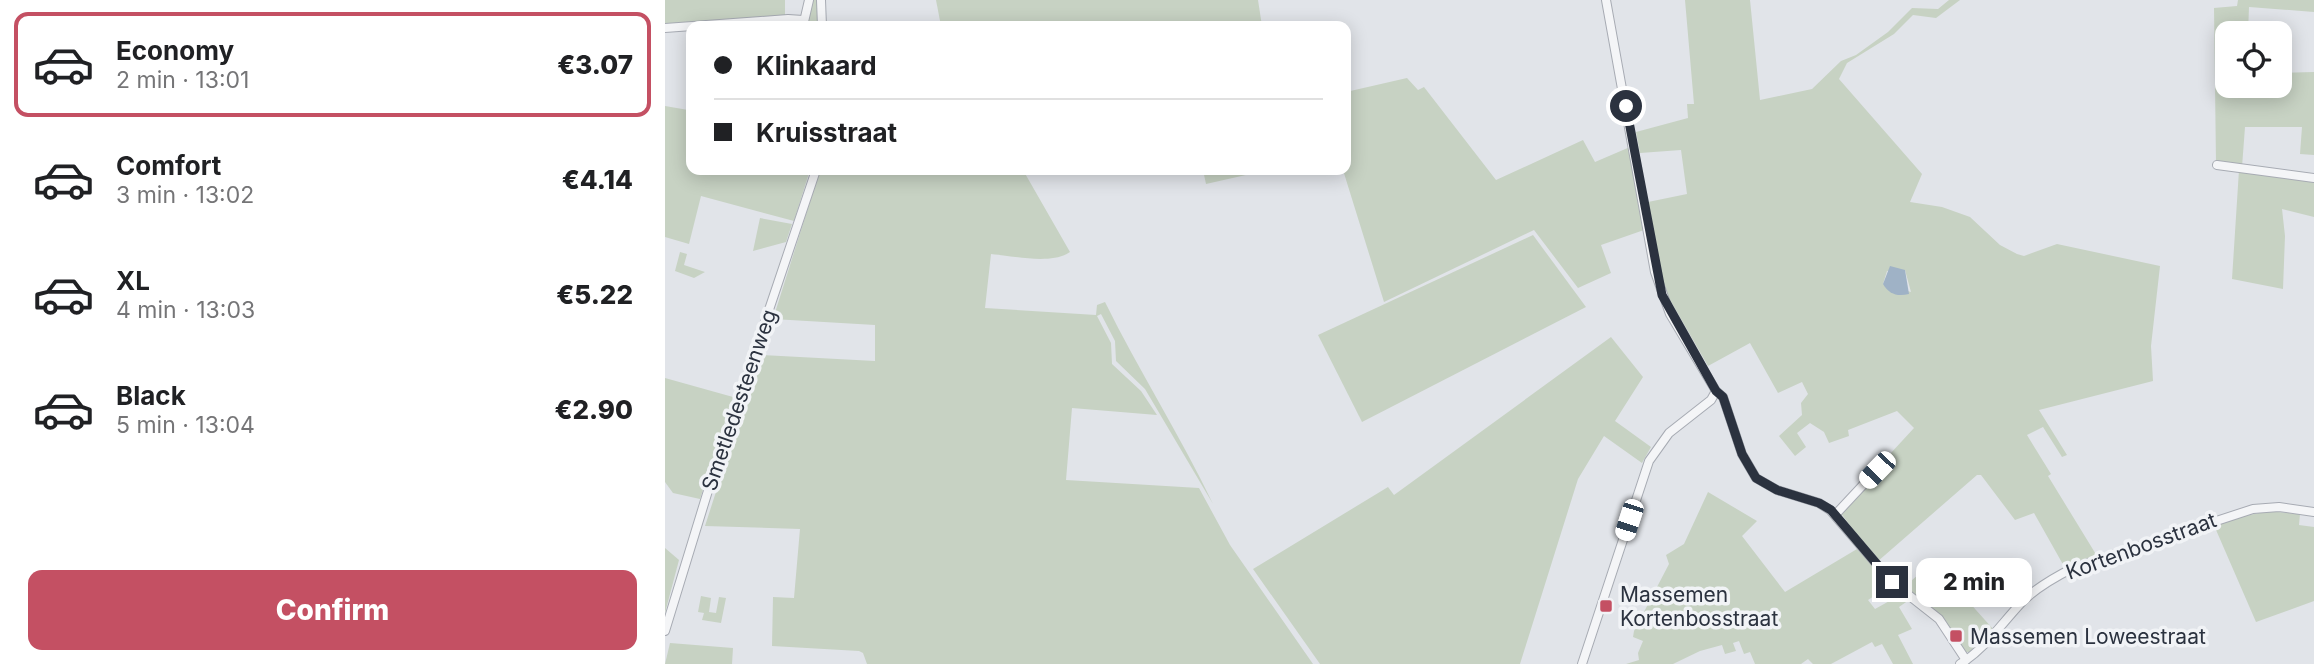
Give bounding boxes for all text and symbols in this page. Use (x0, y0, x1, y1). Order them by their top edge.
map controls (2215, 21, 2292, 98)
button: locate (2215, 21, 2292, 98)
icon: car (32, 33, 95, 96)
text: Economy (116, 35, 234, 66)
text: €3.07 (557, 49, 633, 80)
text: Klinkaard (756, 50, 877, 81)
text: 2 min · 13:01 (116, 66, 249, 94)
route start (1610, 90, 1642, 122)
text: Kruisstraat (756, 117, 897, 148)
icon: car (32, 148, 95, 211)
text: Comfort (116, 150, 221, 181)
text: €4.14 (562, 164, 633, 195)
text: 3 min · 13:02 (116, 181, 254, 209)
icon: car (32, 263, 95, 326)
text: XL (116, 265, 150, 296)
text: €5.22 (556, 279, 633, 310)
text: 4 min · 13:03 (116, 296, 255, 324)
street label: Smetledesteenweg (696, 306, 782, 494)
icon: car (32, 378, 95, 441)
text: Black (116, 380, 186, 411)
text: €2.90 (554, 394, 633, 425)
text: 5 min · 13:04 (116, 411, 255, 439)
car (1855, 448, 1900, 492)
car (1613, 497, 1646, 543)
street label: Kortenbosstraat (2062, 507, 2220, 585)
callout: 2 min (1917, 558, 2032, 606)
route end (1876, 566, 1908, 598)
text: 2 min (1943, 568, 2005, 596)
button: Confirm (28, 570, 637, 650)
place label: Massemen Kortenbosstraat (1620, 582, 1778, 631)
marker: Massemen Kortenbosstraat (1598, 598, 1614, 614)
place label: Massemen Loweestraat (1970, 624, 2206, 649)
marker: Massemen Loweestraat (1948, 628, 1964, 644)

